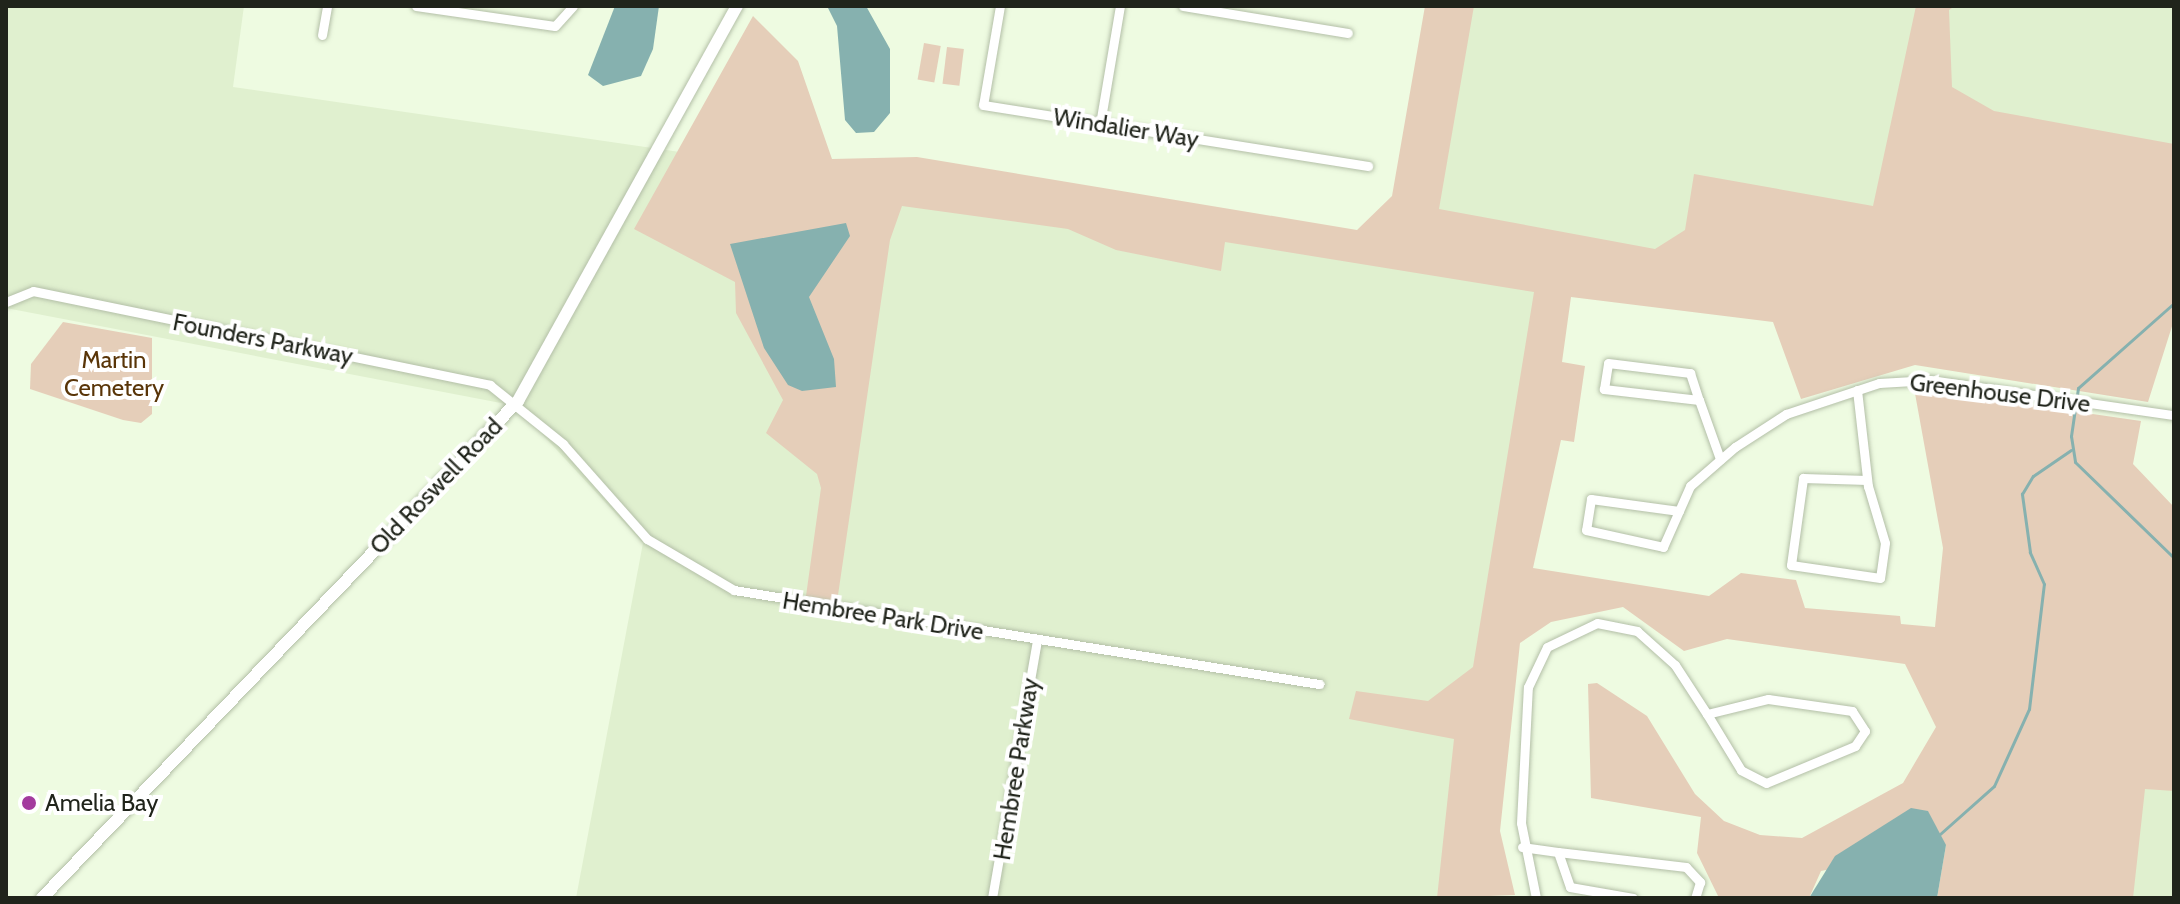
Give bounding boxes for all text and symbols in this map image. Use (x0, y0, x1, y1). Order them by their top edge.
street label: Windalier Way (1051, 102, 1201, 154)
street label: Founders Parkway (170, 307, 356, 371)
park label: Martin Cemetery (64, 346, 164, 402)
street label: Greenhouse Drive (1908, 368, 2092, 418)
street label: Old Roswell Road (364, 412, 508, 560)
street label: Hembree Park Drive (781, 586, 985, 646)
street label: Hembree Parkway (987, 676, 1045, 862)
place label: Amelia Bay (45, 789, 158, 817)
marker: Amelia Bay (20, 794, 38, 812)

